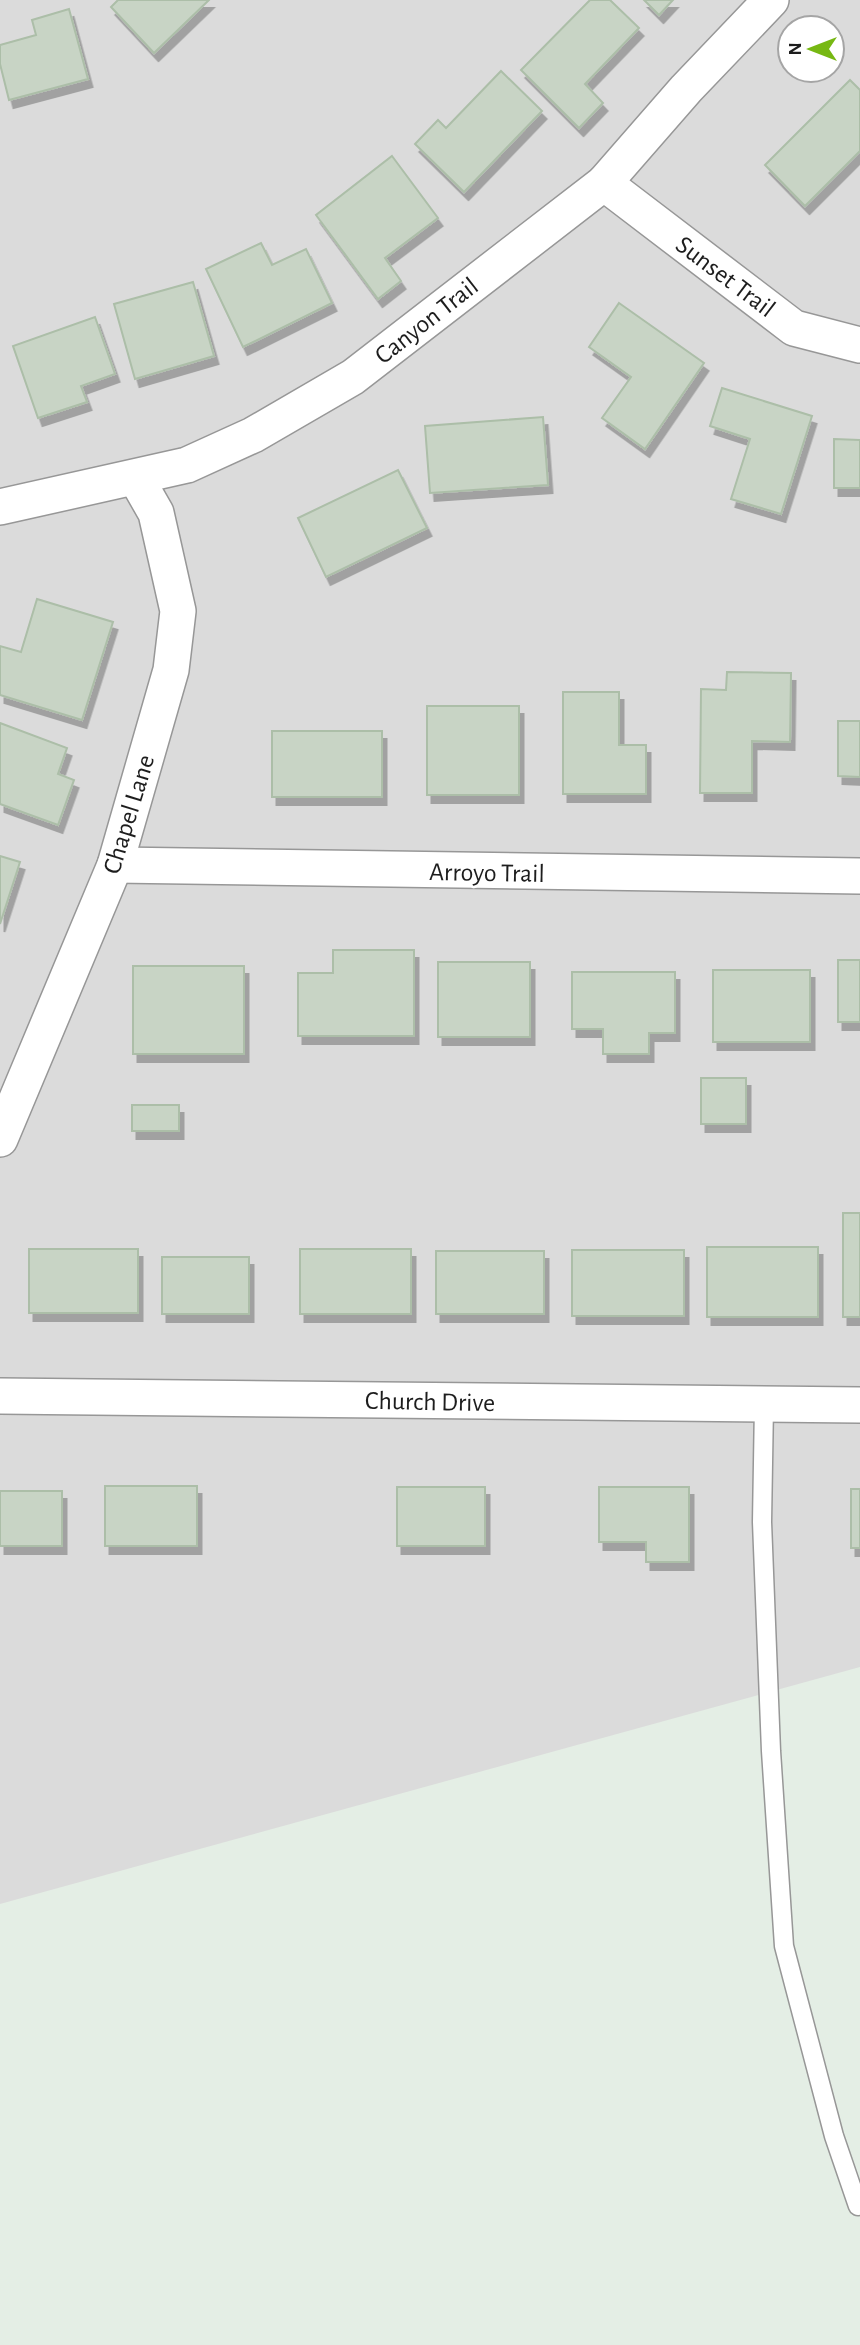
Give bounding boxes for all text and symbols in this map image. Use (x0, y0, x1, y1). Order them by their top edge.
north arrow (776, 14, 846, 84)
text: N (786, 42, 805, 56)
street label: Sunset Trail (671, 231, 780, 322)
street label: Canyon Trail (370, 273, 483, 369)
street label: Chapel Lane (99, 752, 159, 877)
street label: Arroyo Trail (429, 859, 545, 887)
street label: Church Drive (365, 1388, 495, 1416)

